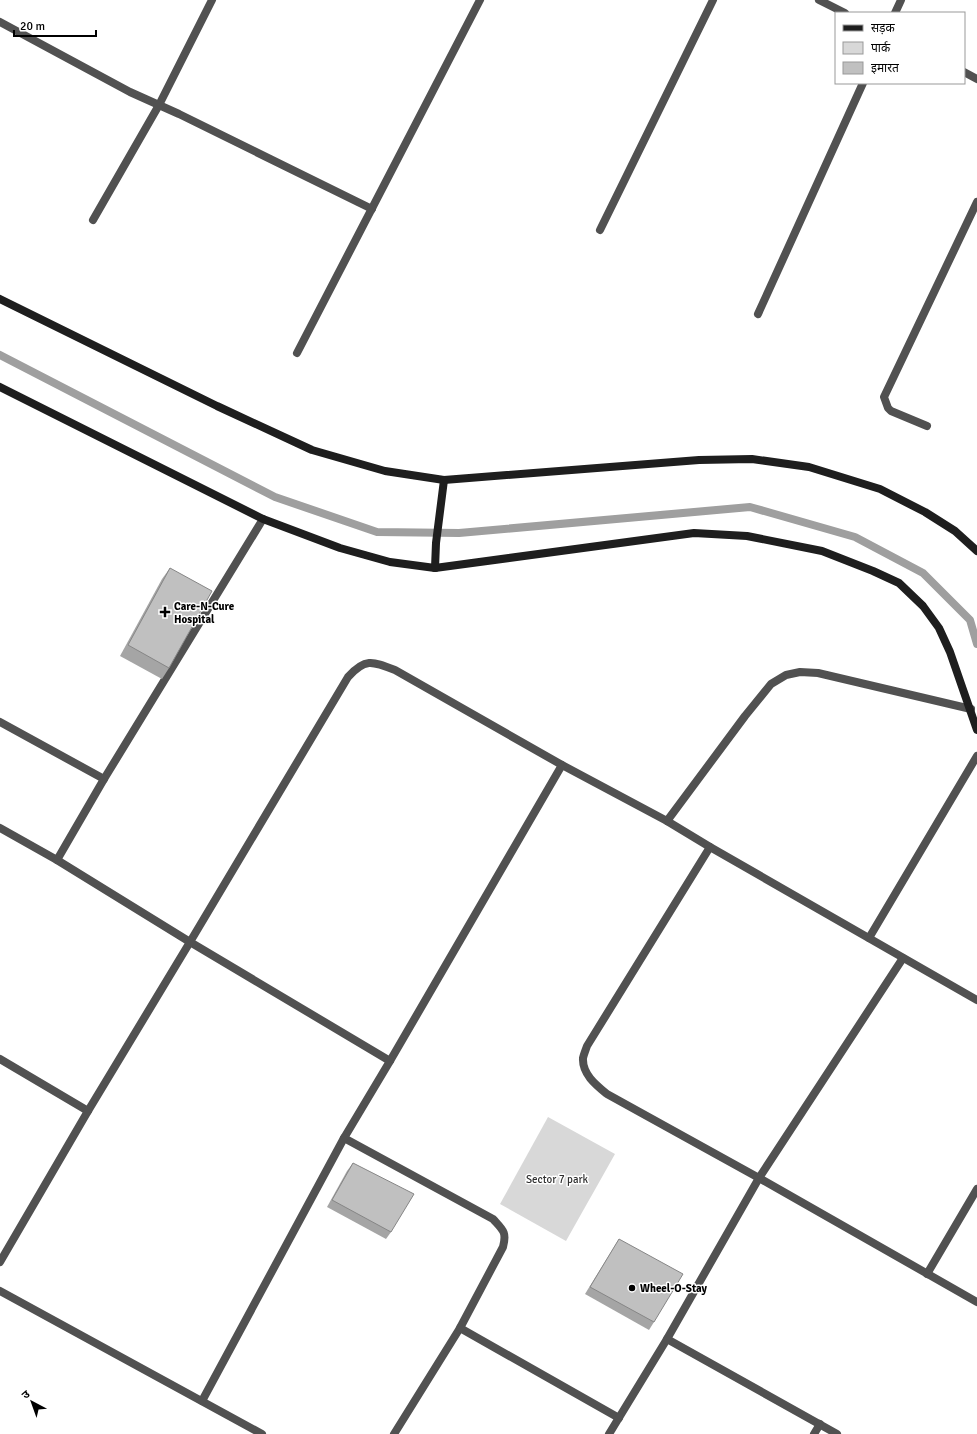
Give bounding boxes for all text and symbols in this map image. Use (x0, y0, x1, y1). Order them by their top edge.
scale bar (14, 12, 96, 38)
legend (835, 12, 965, 84)
text: 20 m (20, 19, 45, 34)
text: सड़क (871, 21, 896, 36)
text: पार्क (871, 41, 891, 56)
text: इमारत (871, 61, 900, 76)
place label: Care-N-Cure Hospital (174, 600, 235, 626)
marker: Care-N-Cure Hospital (159, 606, 171, 618)
park label: Sector 7 park (526, 1173, 589, 1186)
place label: Wheel-O-Stay (640, 1282, 708, 1295)
marker: Wheel-O-Stay (627, 1283, 637, 1293)
north arrow (12, 1382, 52, 1422)
text: उ (19, 1387, 33, 1402)

